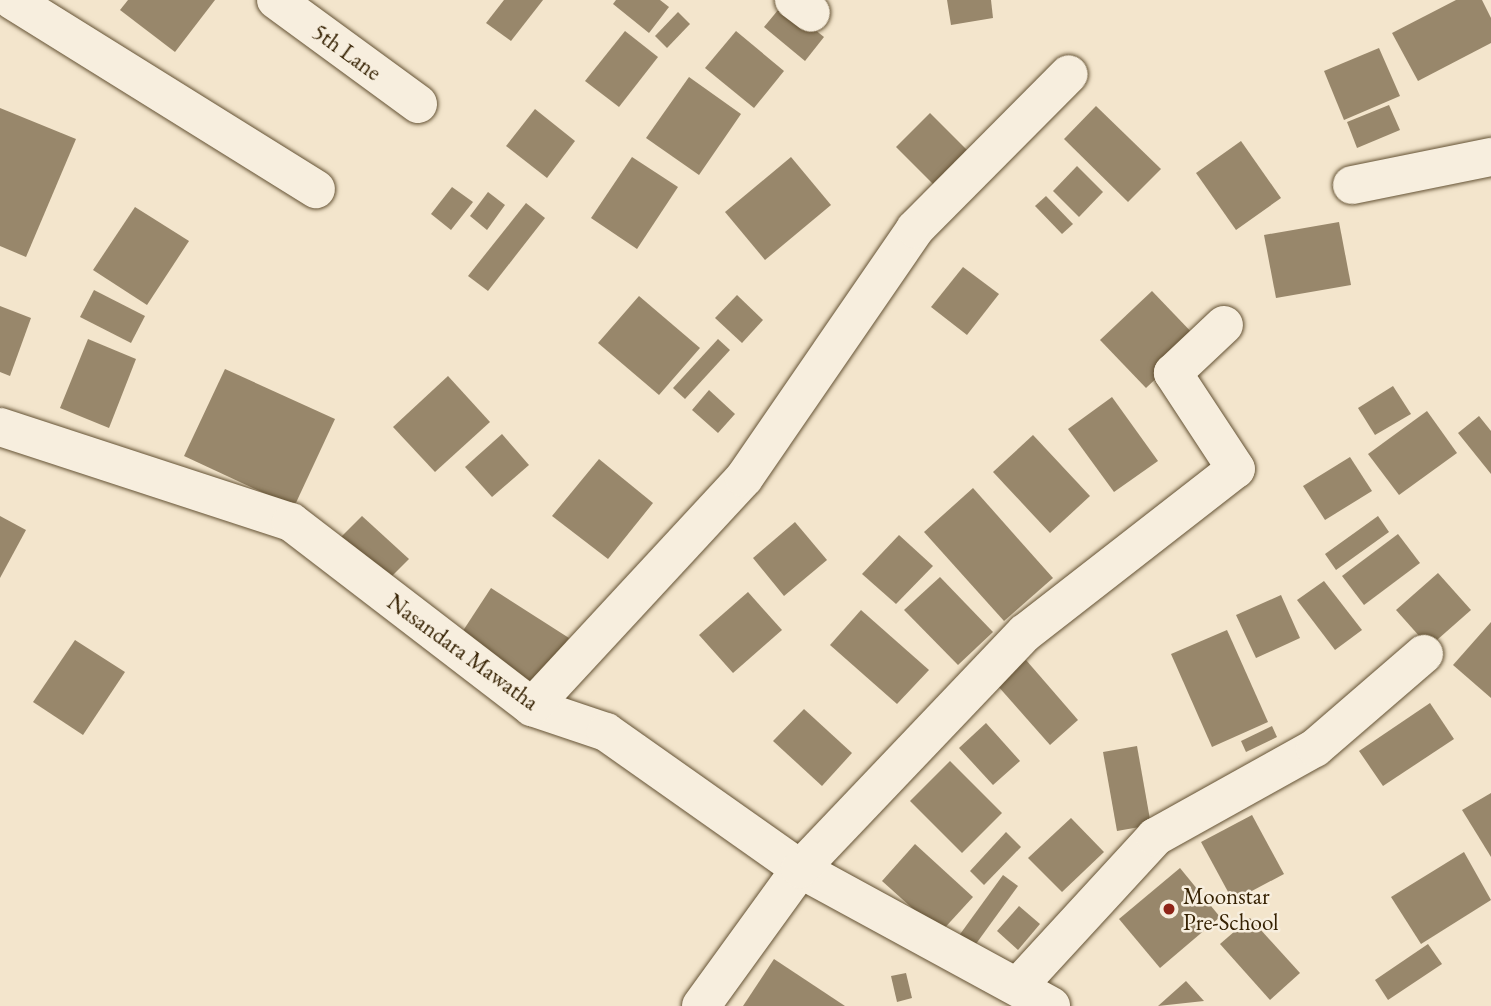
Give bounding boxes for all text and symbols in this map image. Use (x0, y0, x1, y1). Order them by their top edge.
street label: 5th Lane (307, 18, 387, 86)
street label: Nasandara Mawatha (382, 588, 544, 716)
place label: Moonstar Pre-School (1183, 882, 1278, 936)
marker: Moonstar Pre-School (1161, 901, 1177, 917)

